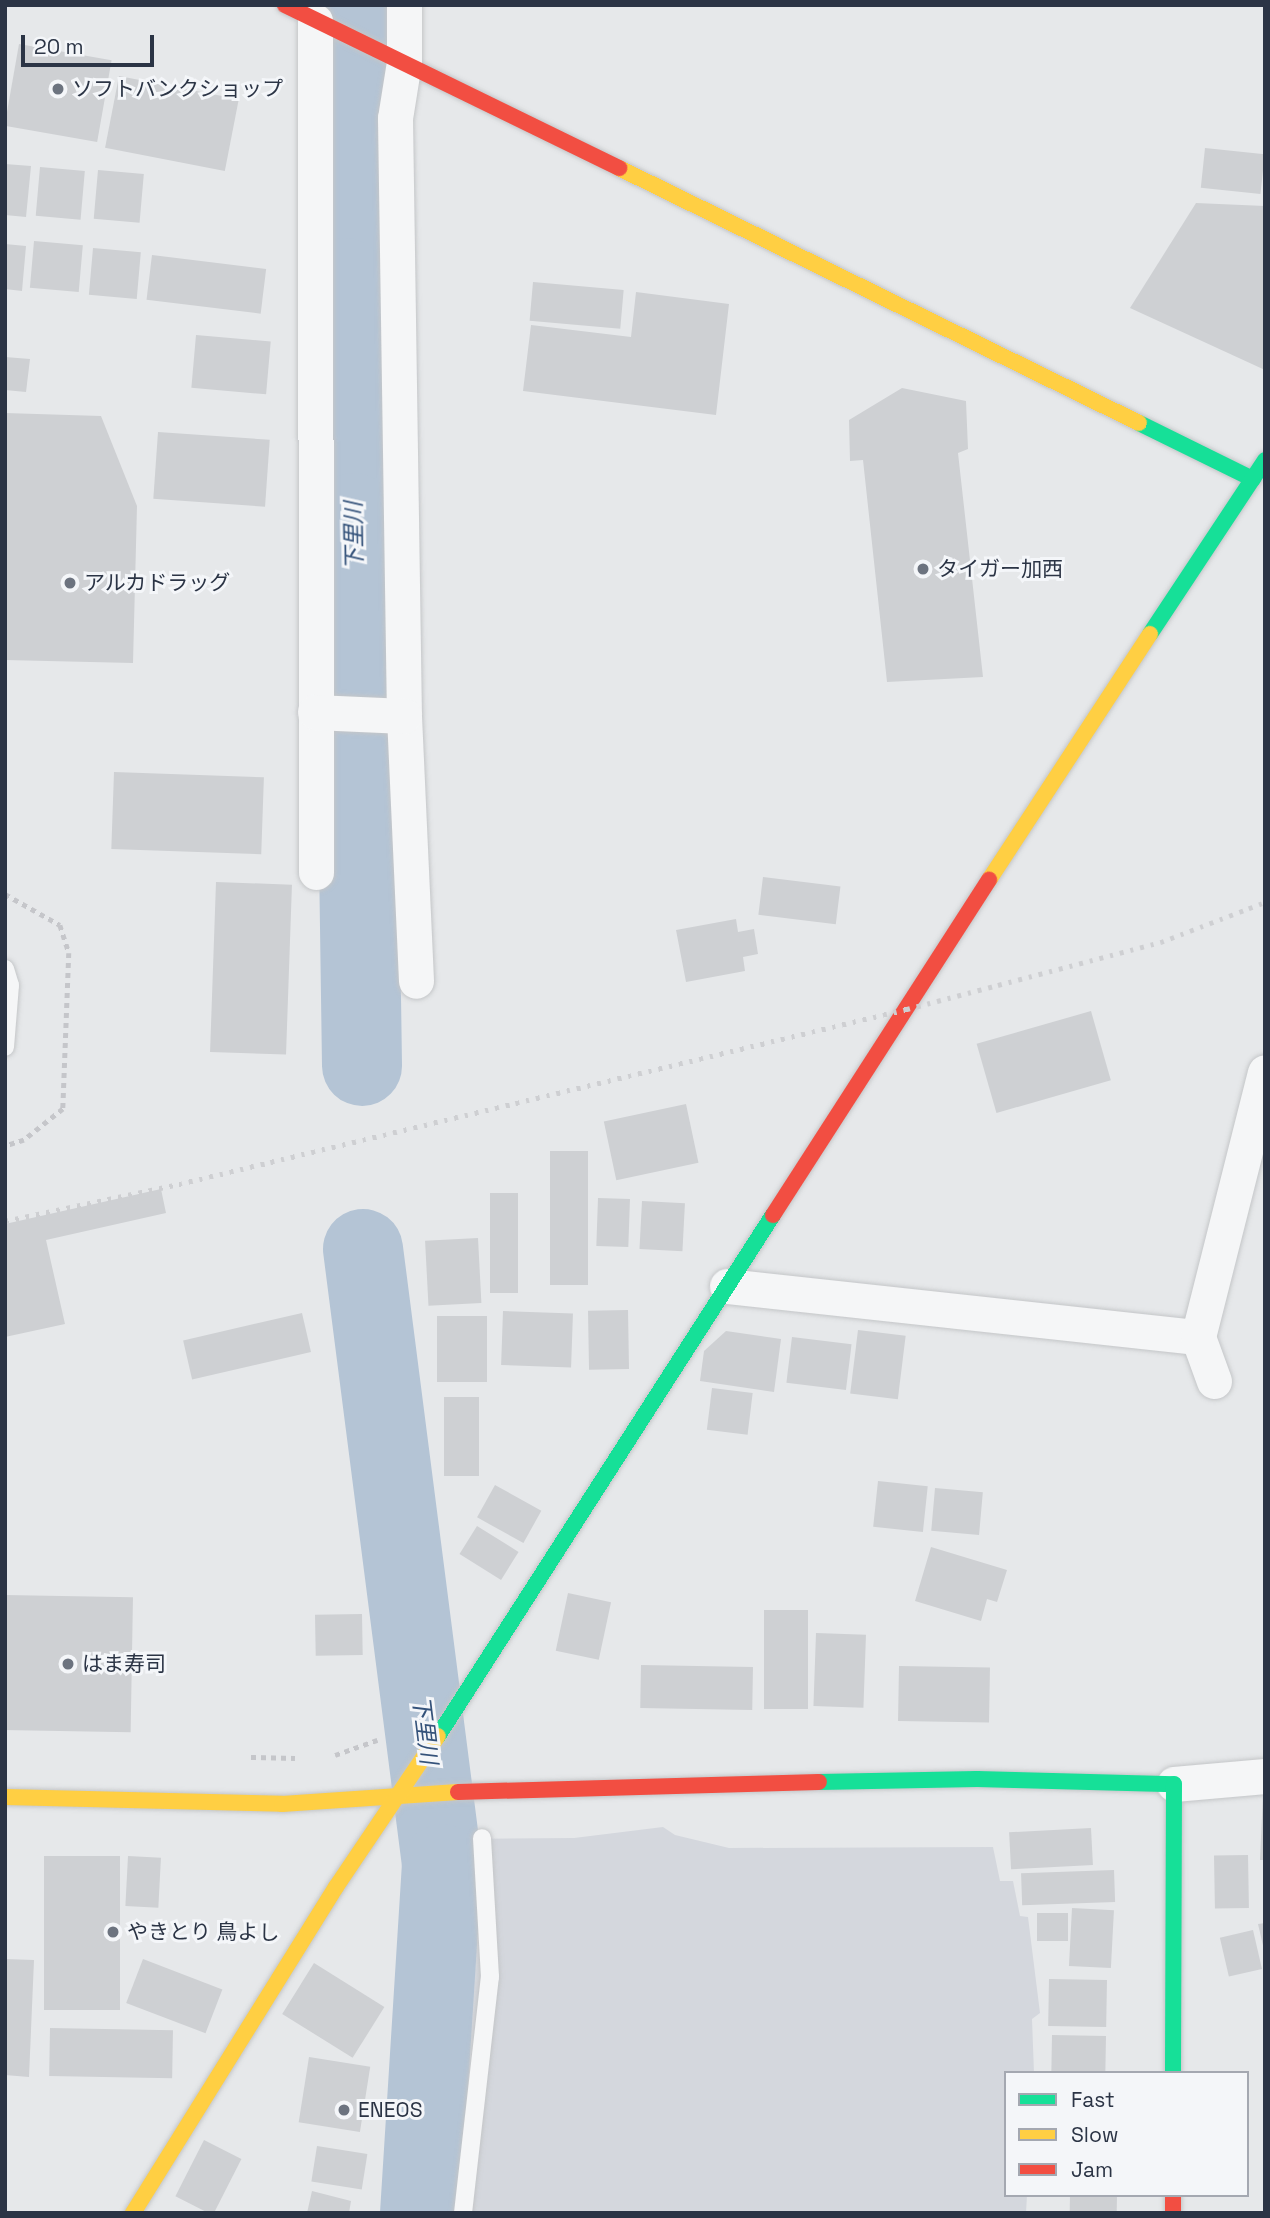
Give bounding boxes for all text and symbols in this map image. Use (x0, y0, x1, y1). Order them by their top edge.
scale bar (24, 21, 158, 65)
text: 20 m (34, 33, 84, 60)
place label: ソフトバンクショップ (72, 76, 282, 102)
marker: ソフトバンクショップ (50, 81, 66, 97)
water label: 下里川 (340, 501, 368, 571)
place label: タイガー加西 (937, 556, 1063, 582)
marker: タイガー加西 (915, 561, 931, 577)
place label: アルカドラッグ (84, 570, 231, 596)
marker: アルカドラッグ (62, 575, 78, 591)
place label: はま寿司 (82, 1651, 166, 1677)
marker: はま寿司 (60, 1656, 76, 1672)
water label: 下里川 (407, 1694, 443, 1766)
place label: やきとり 鳥よし (127, 1919, 279, 1945)
marker: やきとり 鳥よし (105, 1924, 121, 1940)
legend (1004, 2071, 1249, 2197)
text: Fast (1071, 2086, 1115, 2113)
place label: ENEOS (358, 2097, 423, 2123)
marker: ENEOS (336, 2102, 352, 2118)
text: Slow (1071, 2121, 1119, 2148)
text: Jam (1071, 2156, 1113, 2183)

